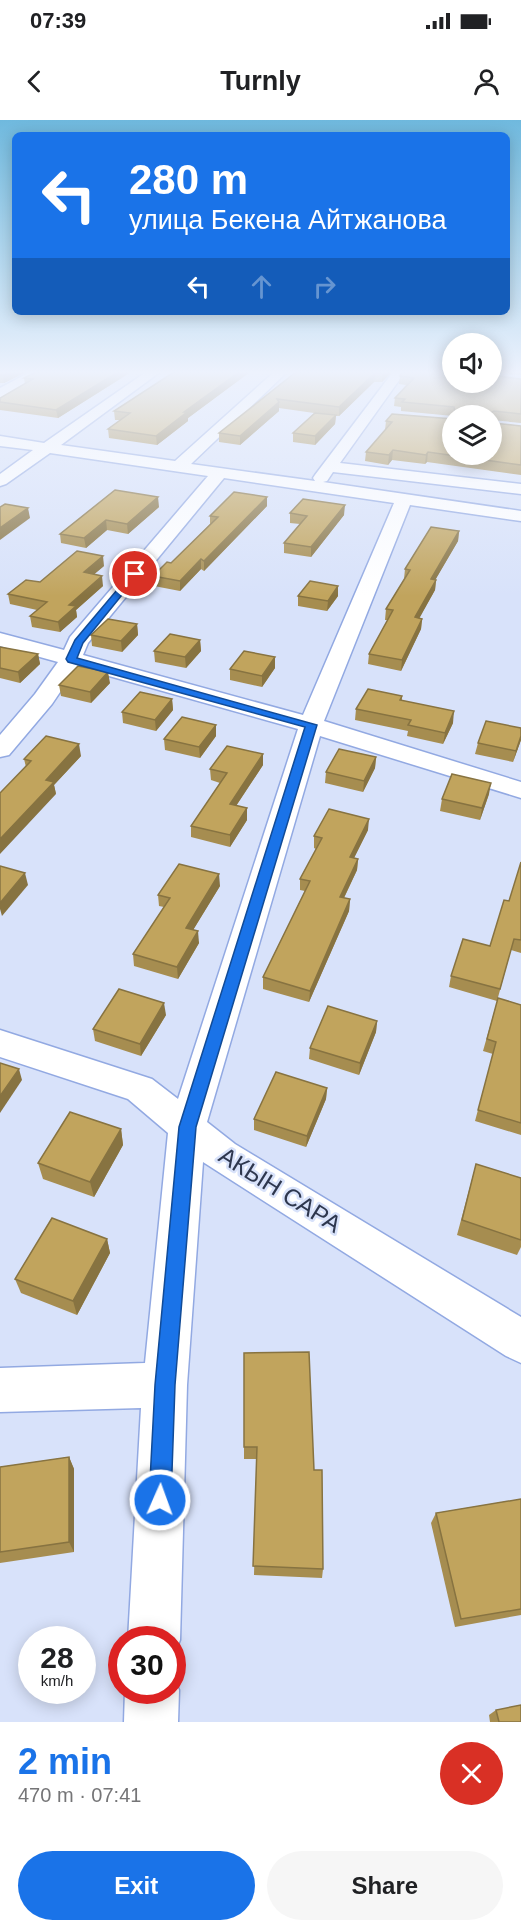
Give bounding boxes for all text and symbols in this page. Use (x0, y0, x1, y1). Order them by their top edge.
text: 07:39 (30, 8, 86, 33)
icon: back (18, 65, 51, 98)
icon: person (470, 65, 503, 98)
text: Turnly (220, 66, 301, 96)
icon: left (30, 156, 108, 234)
text: 280 m (129, 156, 248, 203)
text: улица Бекена Айтжанова (129, 205, 446, 235)
icon: left (182, 270, 215, 303)
icon: ahead (245, 270, 278, 303)
icon: right (308, 270, 341, 303)
map controls (442, 333, 502, 465)
button: sound (442, 333, 502, 393)
button: layers (442, 405, 502, 465)
pin (109, 548, 160, 599)
icon: arrive (118, 557, 151, 590)
street label: АКЫН САРА (214, 1141, 346, 1238)
position arrow (128, 1468, 192, 1532)
speed limit sign: 30 (108, 1626, 186, 1704)
text: 28 (40, 1641, 74, 1674)
text: km/h (41, 1672, 73, 1689)
text: 2 min (18, 1741, 112, 1782)
button: close (440, 1742, 503, 1805)
text: 470 m · 07:41 (18, 1784, 141, 1806)
button: Exit (18, 1851, 255, 1920)
button: Share (267, 1851, 503, 1920)

